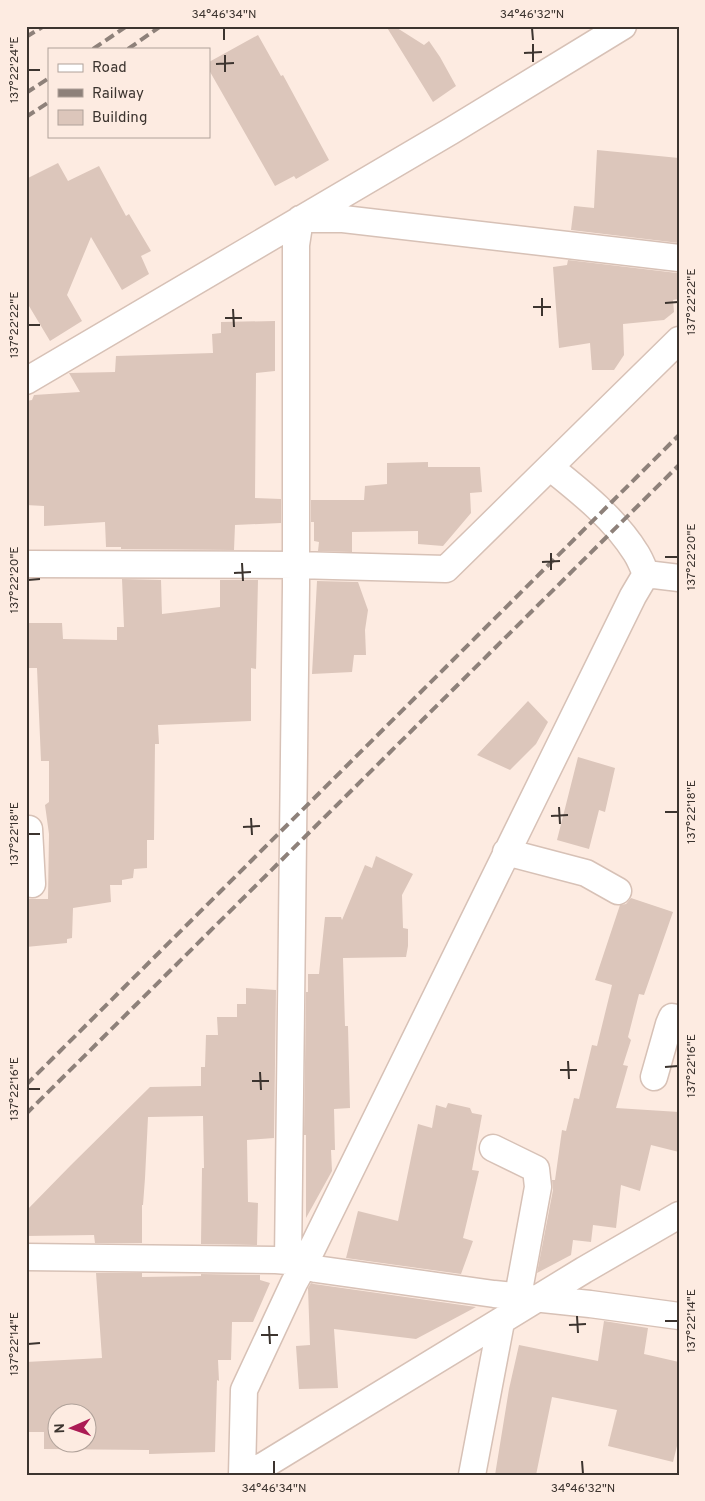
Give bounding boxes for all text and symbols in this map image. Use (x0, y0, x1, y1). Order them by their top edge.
text: 34°46'34"N (192, 7, 256, 23)
text: 34°46'32"N (500, 7, 564, 23)
text: 137°22'24"E (7, 37, 23, 103)
legend (48, 48, 210, 138)
text: Road (92, 59, 127, 78)
text: Railway (92, 85, 144, 104)
text: Building (92, 109, 147, 128)
text: 137°22'22"E (684, 269, 700, 335)
text: 137°22'22"E (7, 292, 23, 358)
text: 137°22'20"E (684, 523, 700, 591)
text: 137°22'20"E (7, 546, 23, 614)
text: 137°22'18"E (684, 780, 700, 844)
text: 137°22'18"E (7, 802, 23, 866)
text: 137°22'16"E (684, 1034, 700, 1098)
text: 137°22'16"E (7, 1057, 23, 1121)
text: 137°22'14"E (684, 1289, 700, 1353)
text: 137°22'14"E (7, 1312, 23, 1376)
north arrow (48, 1404, 98, 1454)
text: N (52, 1423, 69, 1434)
text: 34°46'34"N (242, 1481, 306, 1497)
text: 34°46'32"N (551, 1481, 615, 1497)

